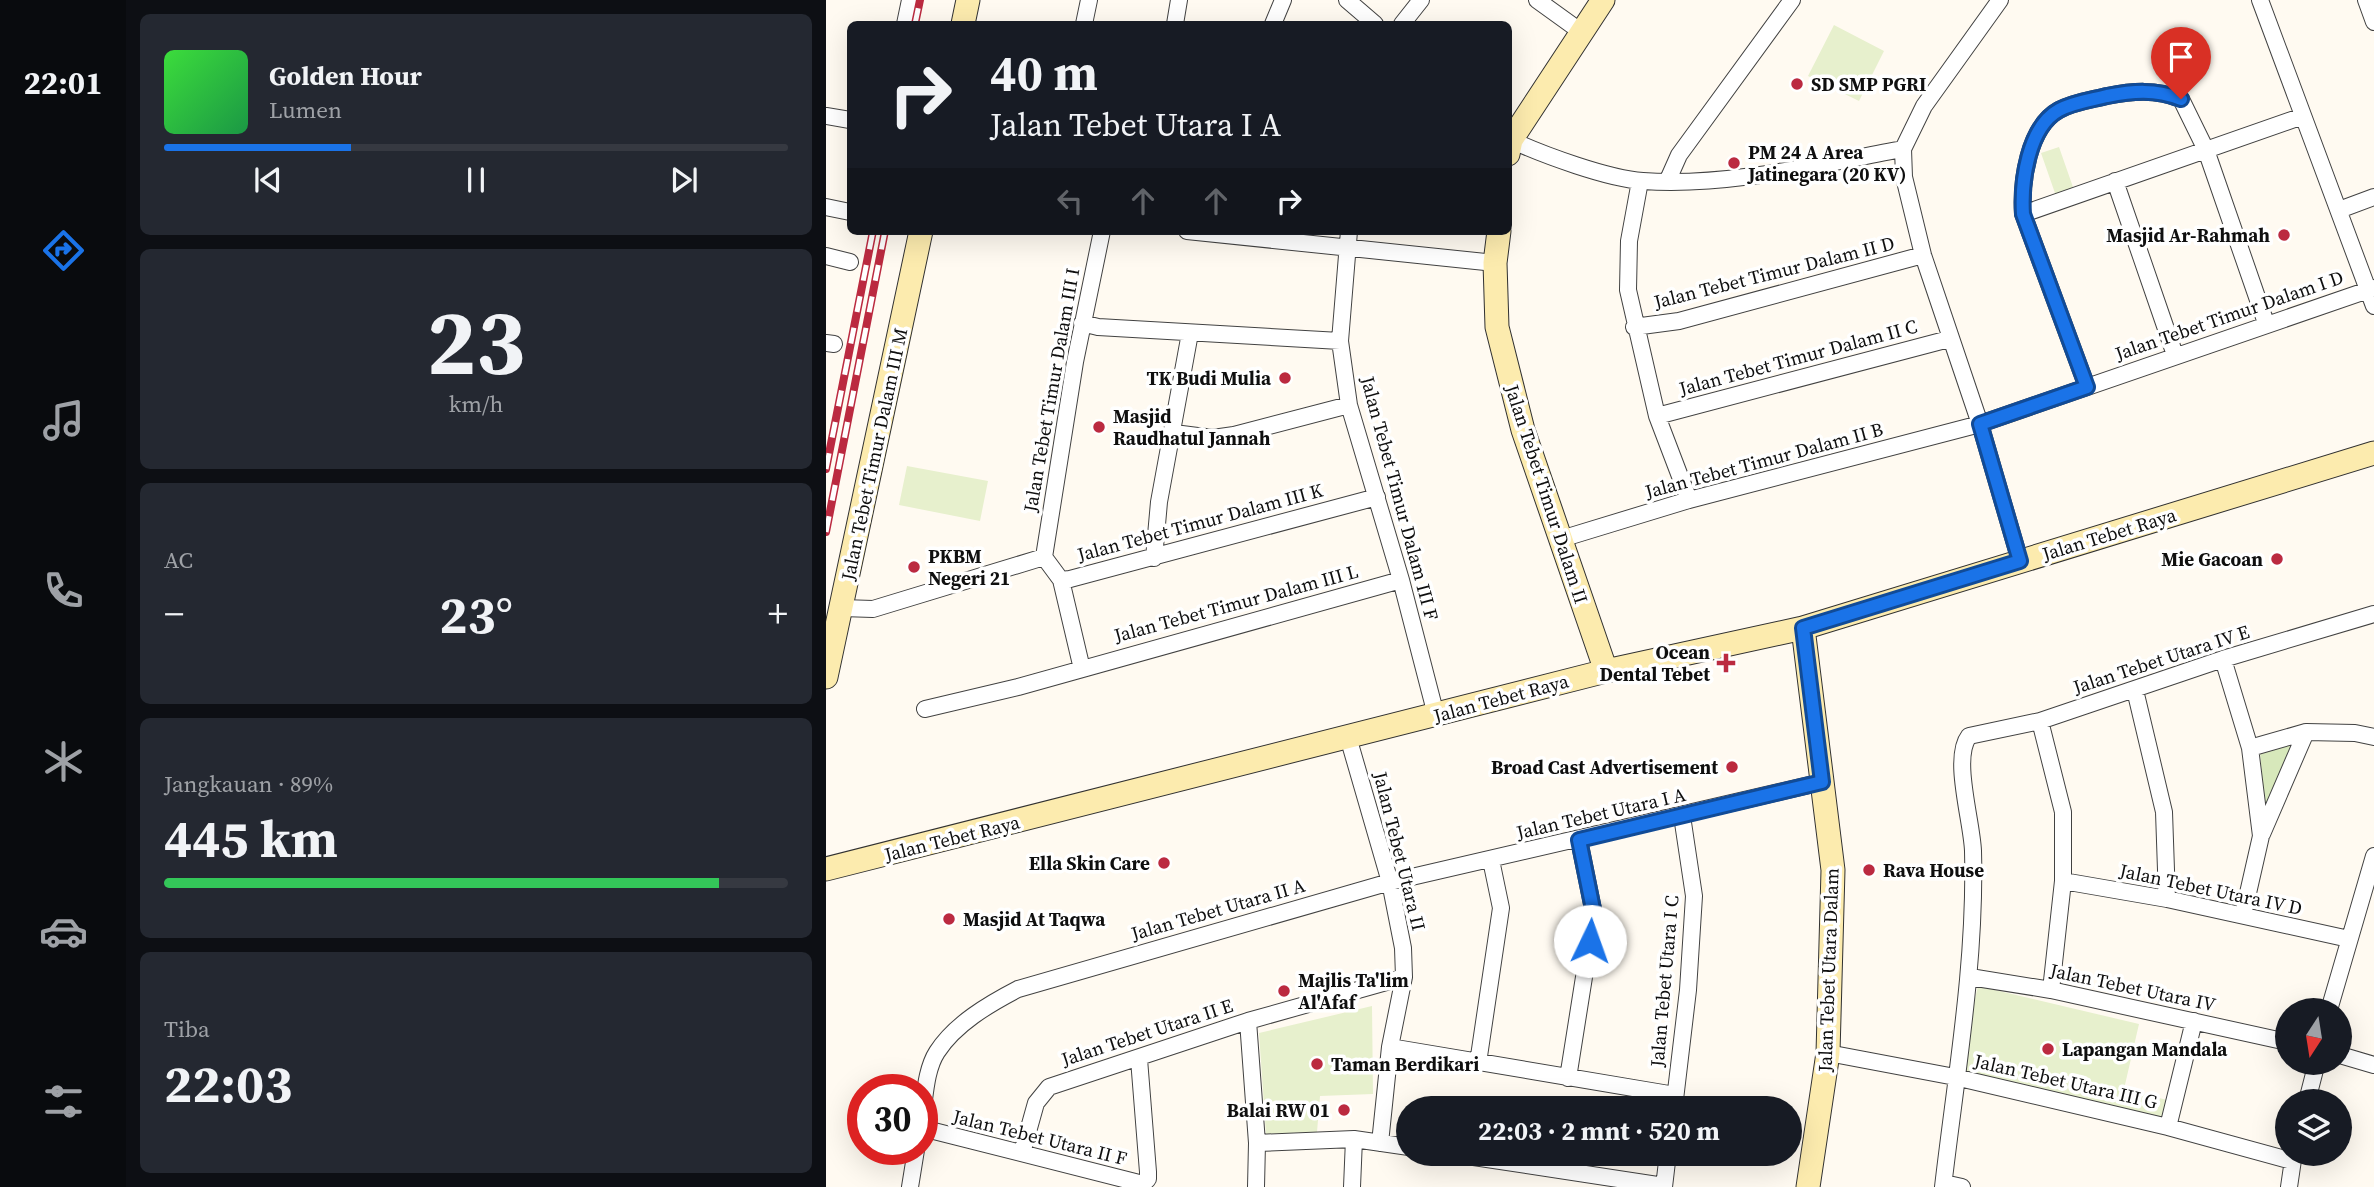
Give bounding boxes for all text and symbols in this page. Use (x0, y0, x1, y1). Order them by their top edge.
pin (2151, 27, 2211, 99)
icon: arrive (2162, 38, 2200, 76)
text: 40 m (990, 39, 1098, 106)
icon: right (875, 49, 966, 140)
text: Golden Hour (269, 58, 422, 94)
text: 22:01 (24, 61, 102, 105)
place label: SD SMP PGRI (1811, 71, 1926, 97)
marker: SD SMP PGRI (1789, 76, 1805, 92)
text: Lumen (269, 94, 342, 126)
text: Jalan Tebet Utara I A (990, 103, 1281, 147)
place label: PM 24 A Area Jatinegara (20 KV) (1747, 139, 1906, 187)
marker: PM 24 A Area Jatinegara (20 KV) (1726, 155, 1742, 171)
icon: previous (249, 161, 287, 199)
icon: pause (457, 161, 495, 199)
icon: next (665, 161, 703, 199)
icon: left (1051, 182, 1089, 220)
icon: ahead (1124, 182, 1162, 220)
icon: ahead (1197, 182, 1235, 220)
icon: right (1270, 182, 1308, 220)
place label: Masjid Ar-Rahmah (2106, 222, 2270, 248)
icon: directions (39, 226, 88, 275)
marker: Masjid Ar-Rahmah (2276, 227, 2292, 243)
street label: Jalan Tebet Timur Dalam II D (1650, 230, 1897, 315)
street label: Jalan Tebet Timur Dalam I D (2110, 264, 2347, 367)
street label: Jalan Tebet Timur Dalam III I (1017, 266, 1085, 515)
text: 23 (427, 280, 525, 404)
street label: Jalan Tebet Timur Dalam II C (1675, 313, 1920, 402)
street label: Jalan Tebet Timur Dalam III M (834, 325, 913, 584)
place label: TK Budi Mulia (1147, 365, 1272, 391)
marker: TK Budi Mulia (1277, 370, 1293, 386)
street label: Jalan Tebet Timur Dalam III F (1355, 372, 1445, 623)
street label: Jalan Tebet Timur Dalam II (1499, 380, 1595, 607)
text: km/h (449, 388, 503, 420)
icon: music (39, 396, 88, 445)
place label: Masjid Raudhatul Jannah (1113, 403, 1271, 451)
street label: Jalan Tebet Timur Dalam II B (1641, 416, 1886, 505)
marker: Masjid Raudhatul Jannah (1091, 419, 1107, 435)
street label: Jalan Tebet Timur Dalam III K (1073, 477, 1326, 568)
street label: Jalan Tebet Raya (2038, 501, 2179, 567)
place label: PKBM Negeri 21 (928, 543, 1010, 591)
text: AC (164, 544, 193, 576)
place label: Mie Gacoan (2161, 546, 2263, 572)
marker: Mie Gacoan (2269, 551, 2285, 567)
street label: Jalan Tebet Timur Dalam III L (1110, 558, 1361, 648)
marker: PKBM Negeri 21 (906, 559, 922, 575)
icon: phone (39, 566, 88, 615)
text: 23° (439, 579, 513, 650)
text: − (164, 588, 184, 640)
text: + (768, 588, 788, 640)
street label: Jalan Tebet Utara IV E (2069, 618, 2252, 700)
place label: Ocean Dental Tebet (1600, 639, 1710, 687)
marker: Ocean Dental Tebet (1716, 653, 1736, 673)
street label: Jalan Tebet Raya (1430, 667, 1572, 729)
icon: climate (39, 737, 88, 786)
place label: Broad Cast Advertisement (1491, 754, 1718, 780)
marker: Broad Cast Advertisement (1724, 759, 1740, 775)
text: Jangkauan · 89% (164, 768, 333, 800)
street label: Jalan Tebet Utara II (1367, 768, 1432, 933)
street label: Jalan Tebet Utara I A (1513, 781, 1689, 845)
text: 445 km (164, 803, 338, 874)
street label: Jalan Tebet Raya (881, 809, 1023, 868)
place label: Ella Skin Care (1029, 850, 1150, 876)
marker: Ella Skin Care (1156, 855, 1172, 871)
place label: Rava House (1883, 857, 1984, 883)
street label: Jalan Tebet Utara IV D (2116, 857, 2305, 921)
marker: Rava House (1861, 862, 1877, 878)
street label: Jalan Tebet Utara Dalam (1811, 867, 1845, 1074)
street label: Jalan Tebet Utara II A (1127, 872, 1308, 947)
street label: Jalan Tebet Utara I C (1643, 894, 1684, 1069)
position arrow (1553, 904, 1627, 978)
place label: Masjid At Taqwa (963, 906, 1106, 932)
icon: car (39, 907, 88, 956)
marker: Masjid At Taqwa (941, 911, 957, 927)
street label: Jalan Tebet Utara IV (2047, 957, 2218, 1017)
place label: Majlis Ta'lim Al'Afaf (1298, 967, 1409, 1015)
marker: Majlis Ta'lim Al'Afaf (1276, 983, 1292, 999)
street label: Jalan Tebet Utara II E (1057, 992, 1236, 1072)
north arrow (2275, 998, 2352, 1074)
map controls (2275, 998, 2352, 1166)
text: Tiba (164, 1013, 210, 1045)
place label: Lapangan Mandala (2062, 1036, 2228, 1062)
marker: Lapangan Mandala (2040, 1041, 2056, 1057)
street label: Jalan Tebet Utara III G (1971, 1047, 2160, 1115)
text: 22:03 (164, 1048, 292, 1119)
place label: Taman Berdikari (1331, 1051, 1479, 1077)
marker: Taman Berdikari (1309, 1056, 1325, 1072)
speed limit sign: 30 (847, 1074, 938, 1165)
icon: filters (39, 1077, 88, 1126)
button: layers (2275, 1089, 2352, 1166)
place label: Balai RW 01 (1227, 1097, 1330, 1123)
marker: Balai RW 01 (1336, 1102, 1352, 1118)
street label: Jalan Tebet Utara II F (949, 1103, 1130, 1171)
text: 22:03 · 2 mnt · 520 m (1478, 1113, 1720, 1149)

